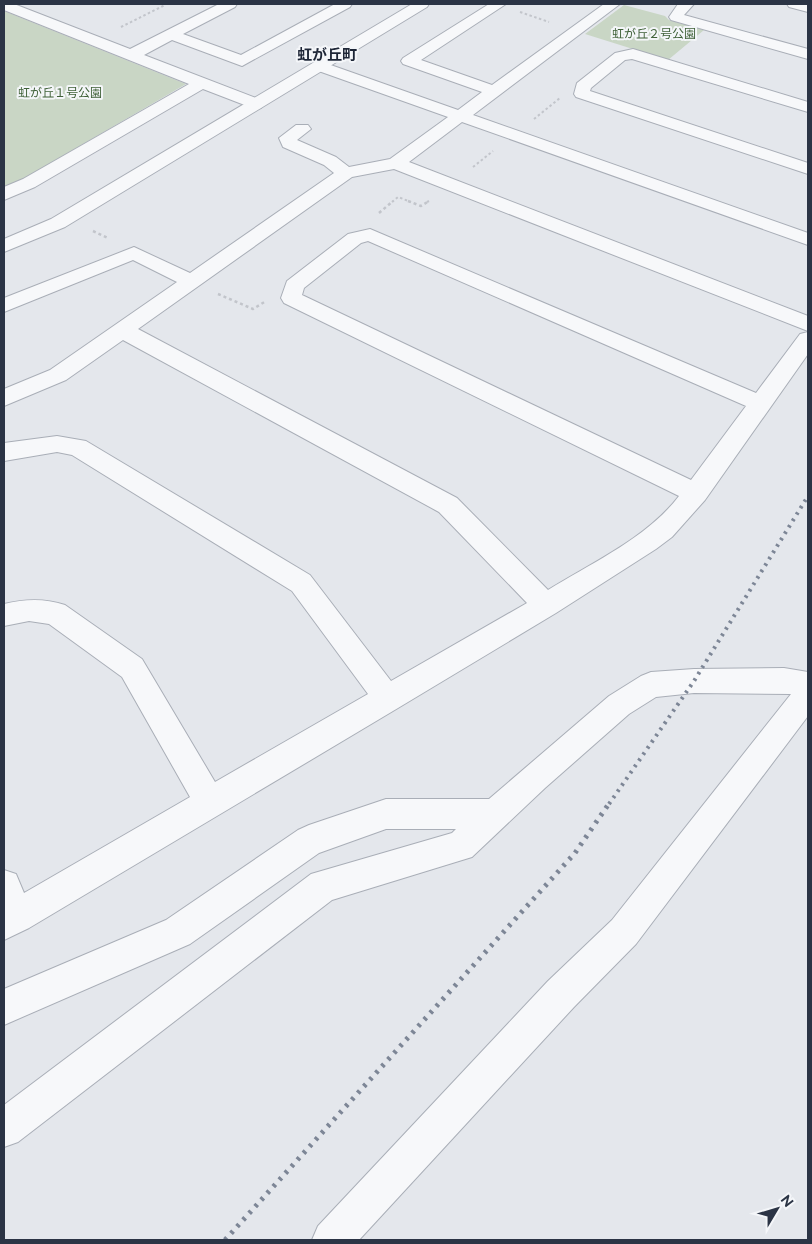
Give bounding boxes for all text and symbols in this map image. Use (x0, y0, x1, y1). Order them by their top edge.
park label: 虹が丘２号公園 (612, 27, 696, 41)
district label: 虹が丘町 (297, 46, 357, 64)
park label: 虹が丘１号公園 (18, 86, 102, 100)
north arrow (752, 1184, 802, 1234)
text: N (778, 1192, 797, 1210)

